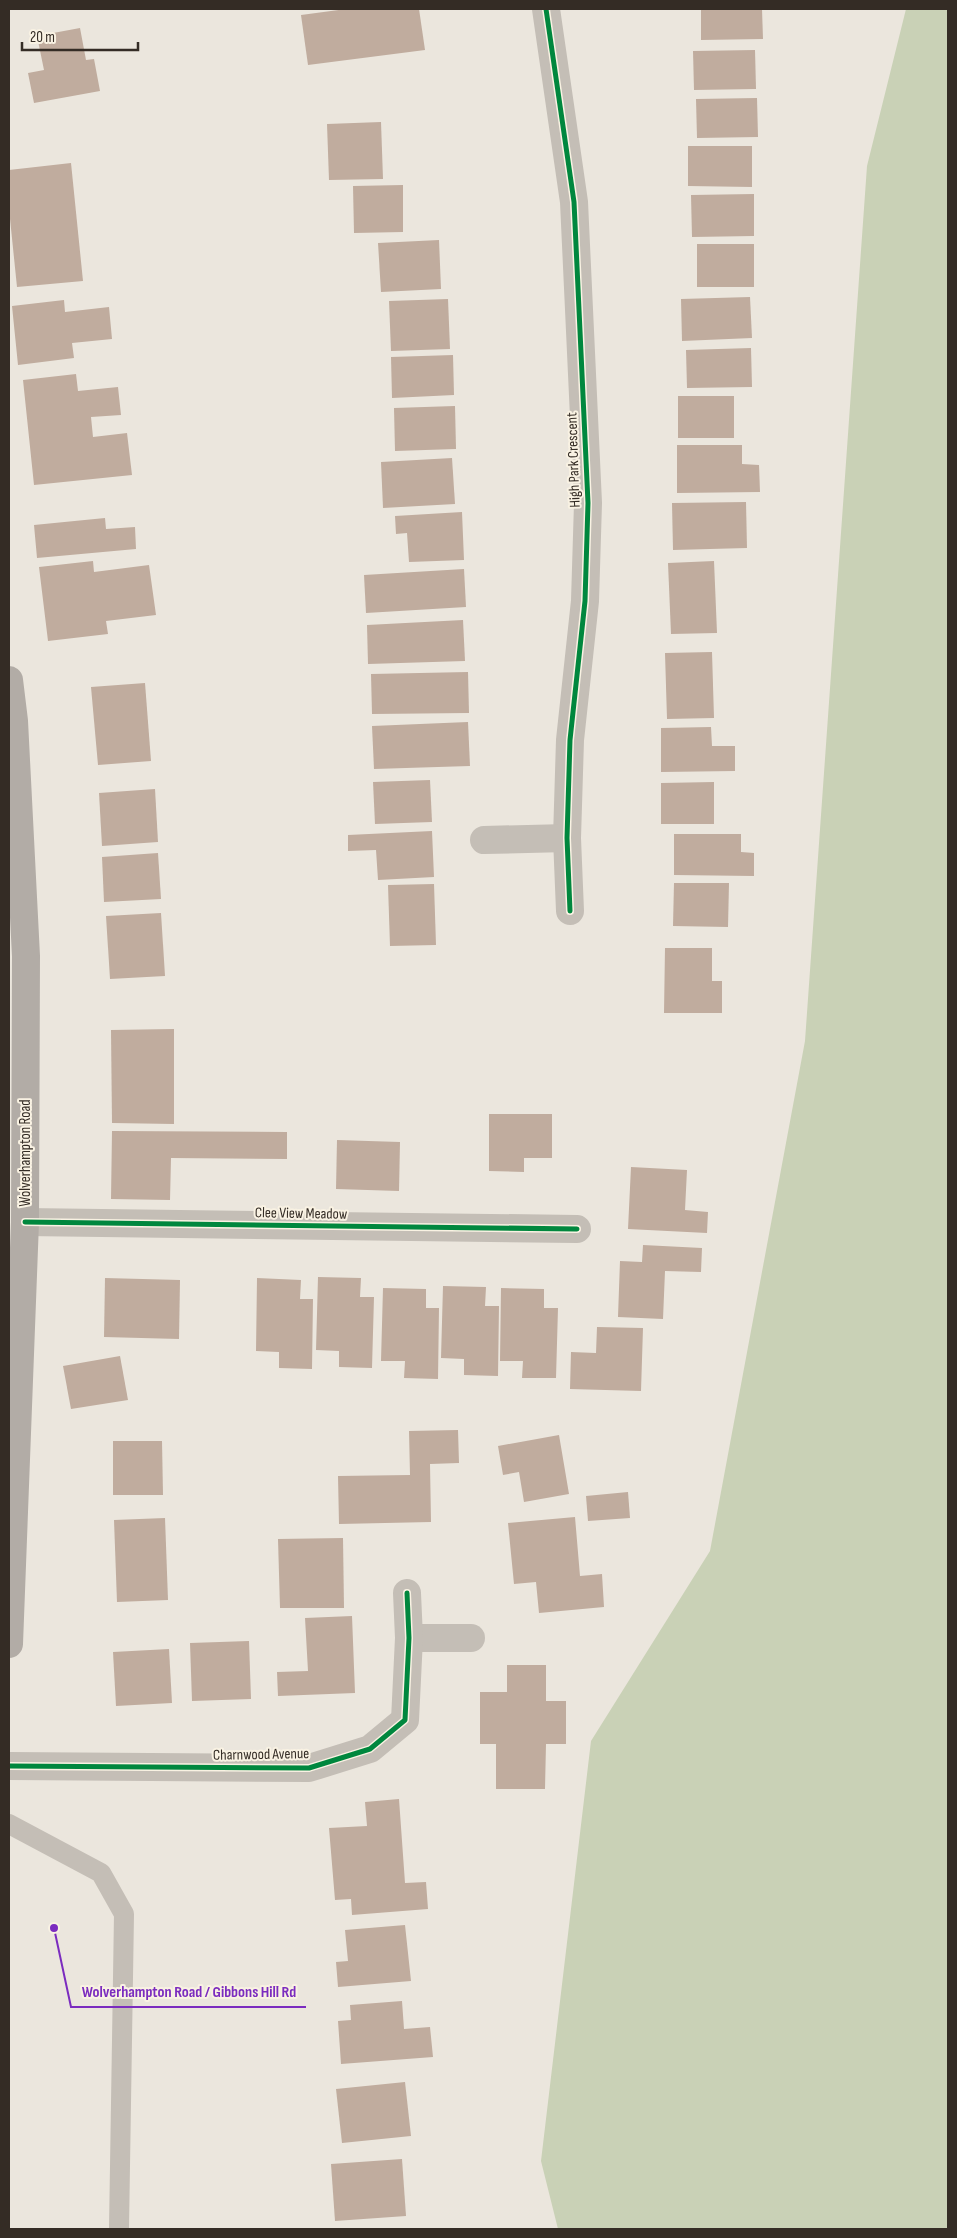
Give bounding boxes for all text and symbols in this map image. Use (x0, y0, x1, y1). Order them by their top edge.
scale bar (22, 20, 139, 52)
text: 20 m (30, 28, 55, 47)
street label: High Park Crescent (562, 412, 585, 508)
street label: Wolverhampton Road (16, 1099, 35, 1207)
street label: Clee View Meadow (255, 1203, 348, 1224)
street label: Charnwood Avenue (213, 1744, 309, 1765)
callout: Wolverhampton Road / Gibbons Hill Rd (71, 1976, 306, 2007)
text: Wolverhampton Road / Gibbons Hill Rd (82, 1983, 296, 2002)

